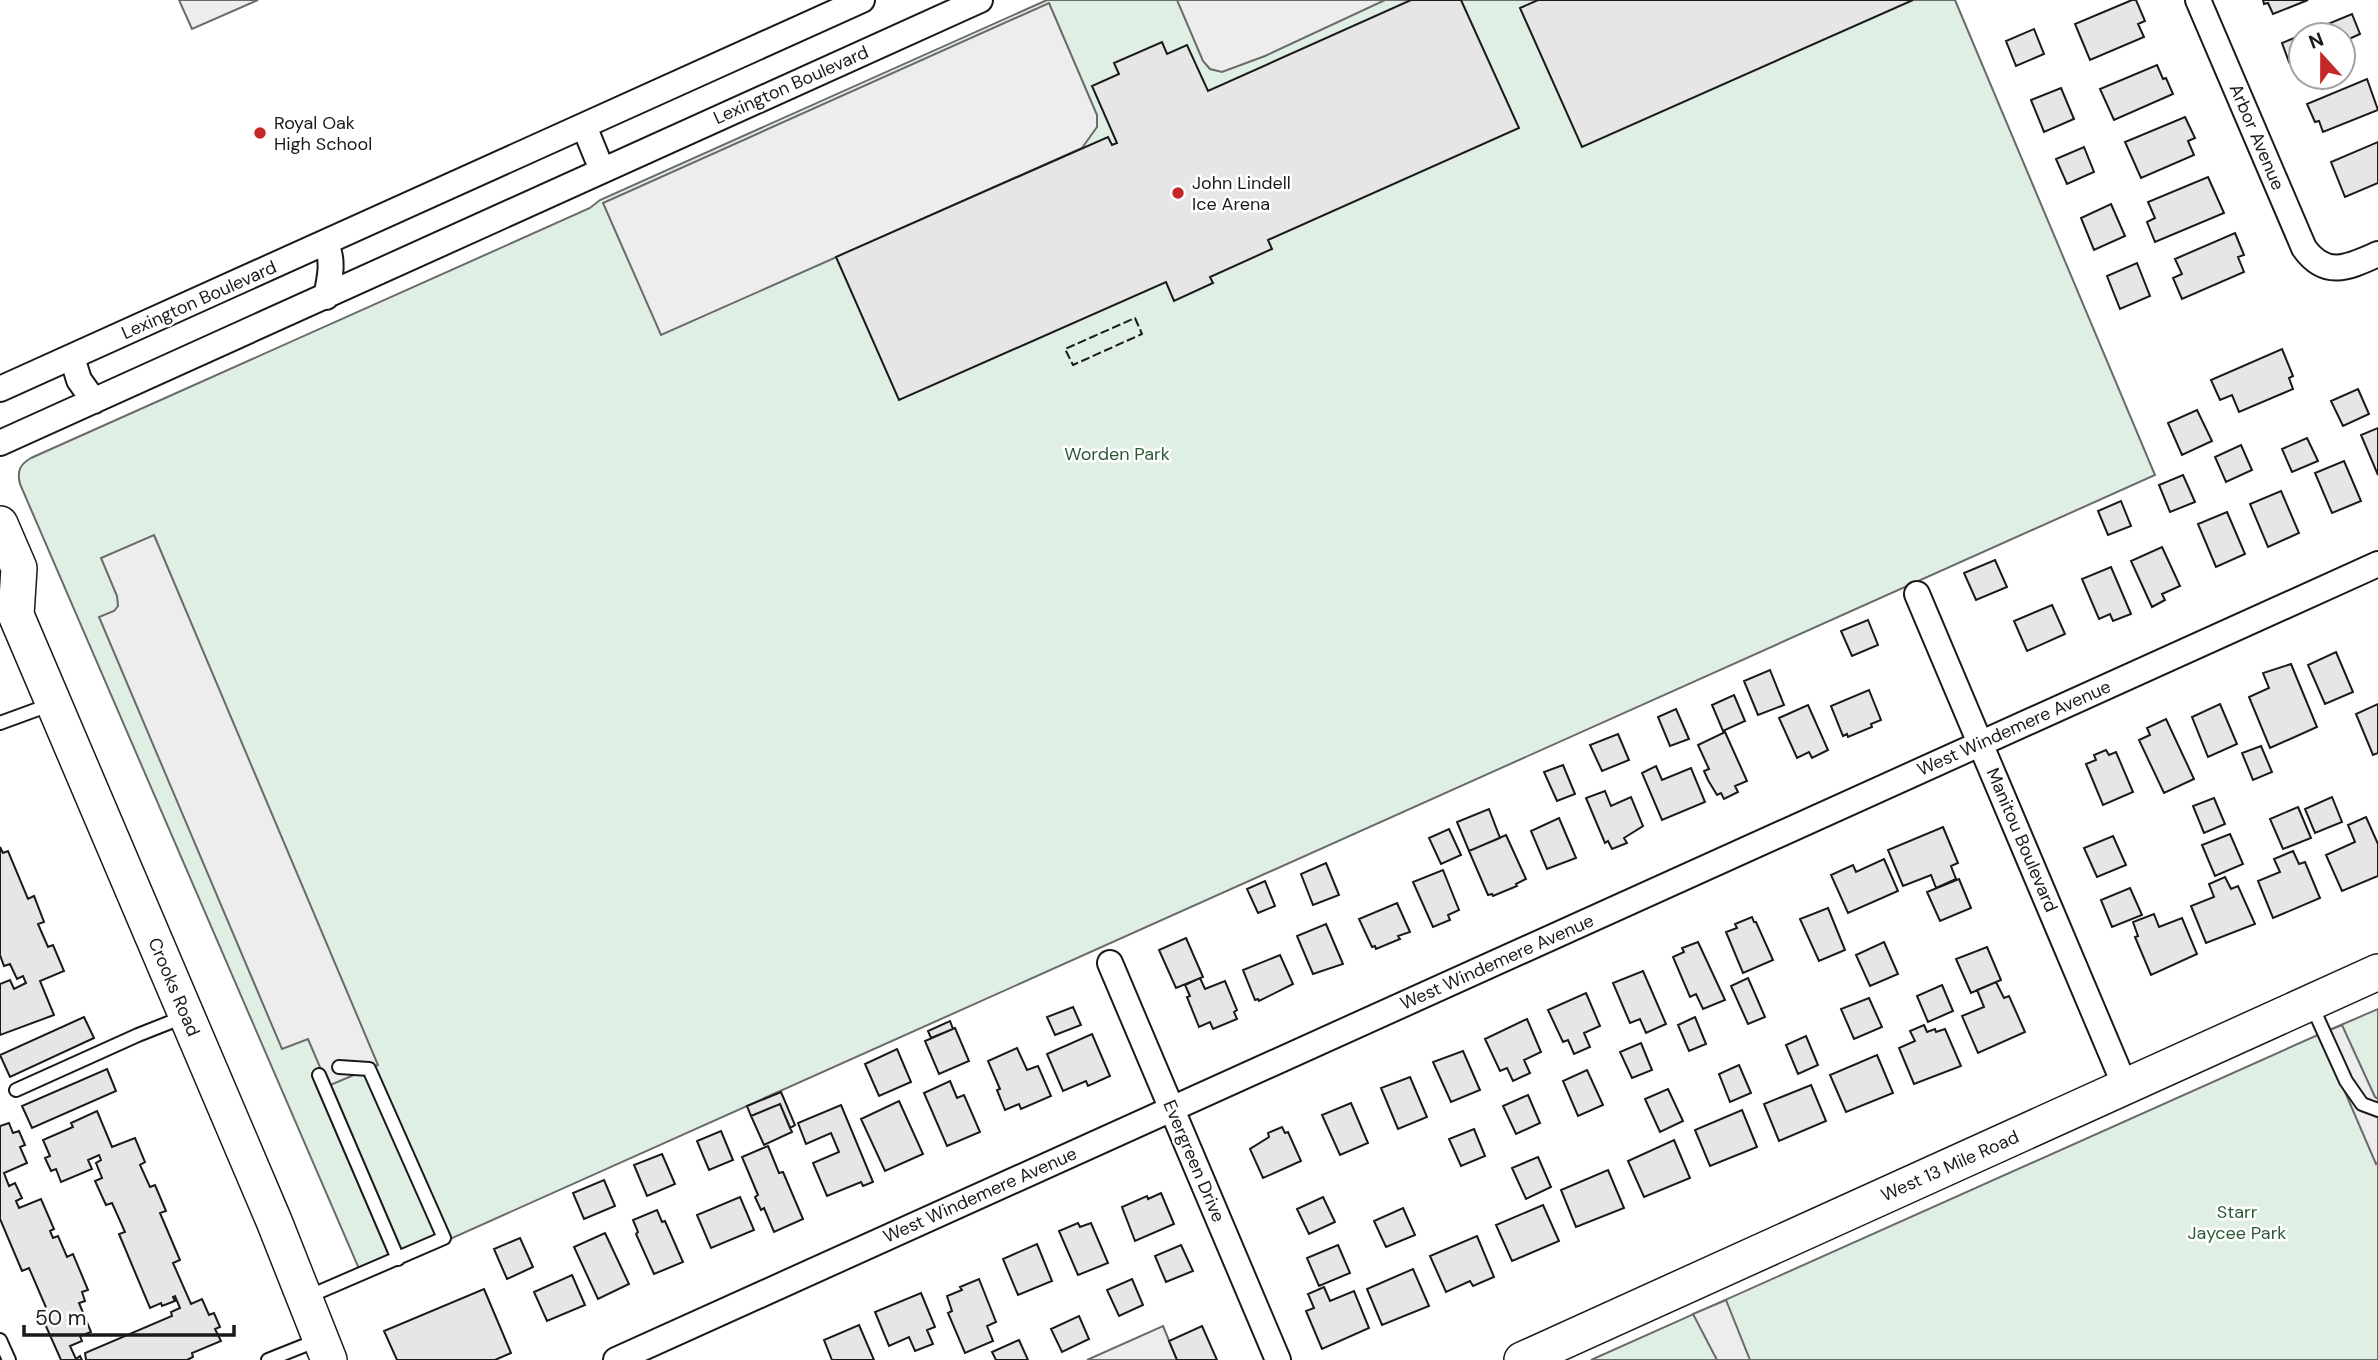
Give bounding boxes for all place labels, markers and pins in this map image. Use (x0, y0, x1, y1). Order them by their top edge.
place label: Royal Oak High School (274, 111, 372, 156)
marker: Royal Oak High School (252, 125, 268, 141)
place label: John Lindell Ice Arena (1192, 171, 1291, 216)
marker: John Lindell Ice Arena (1170, 185, 1186, 201)

